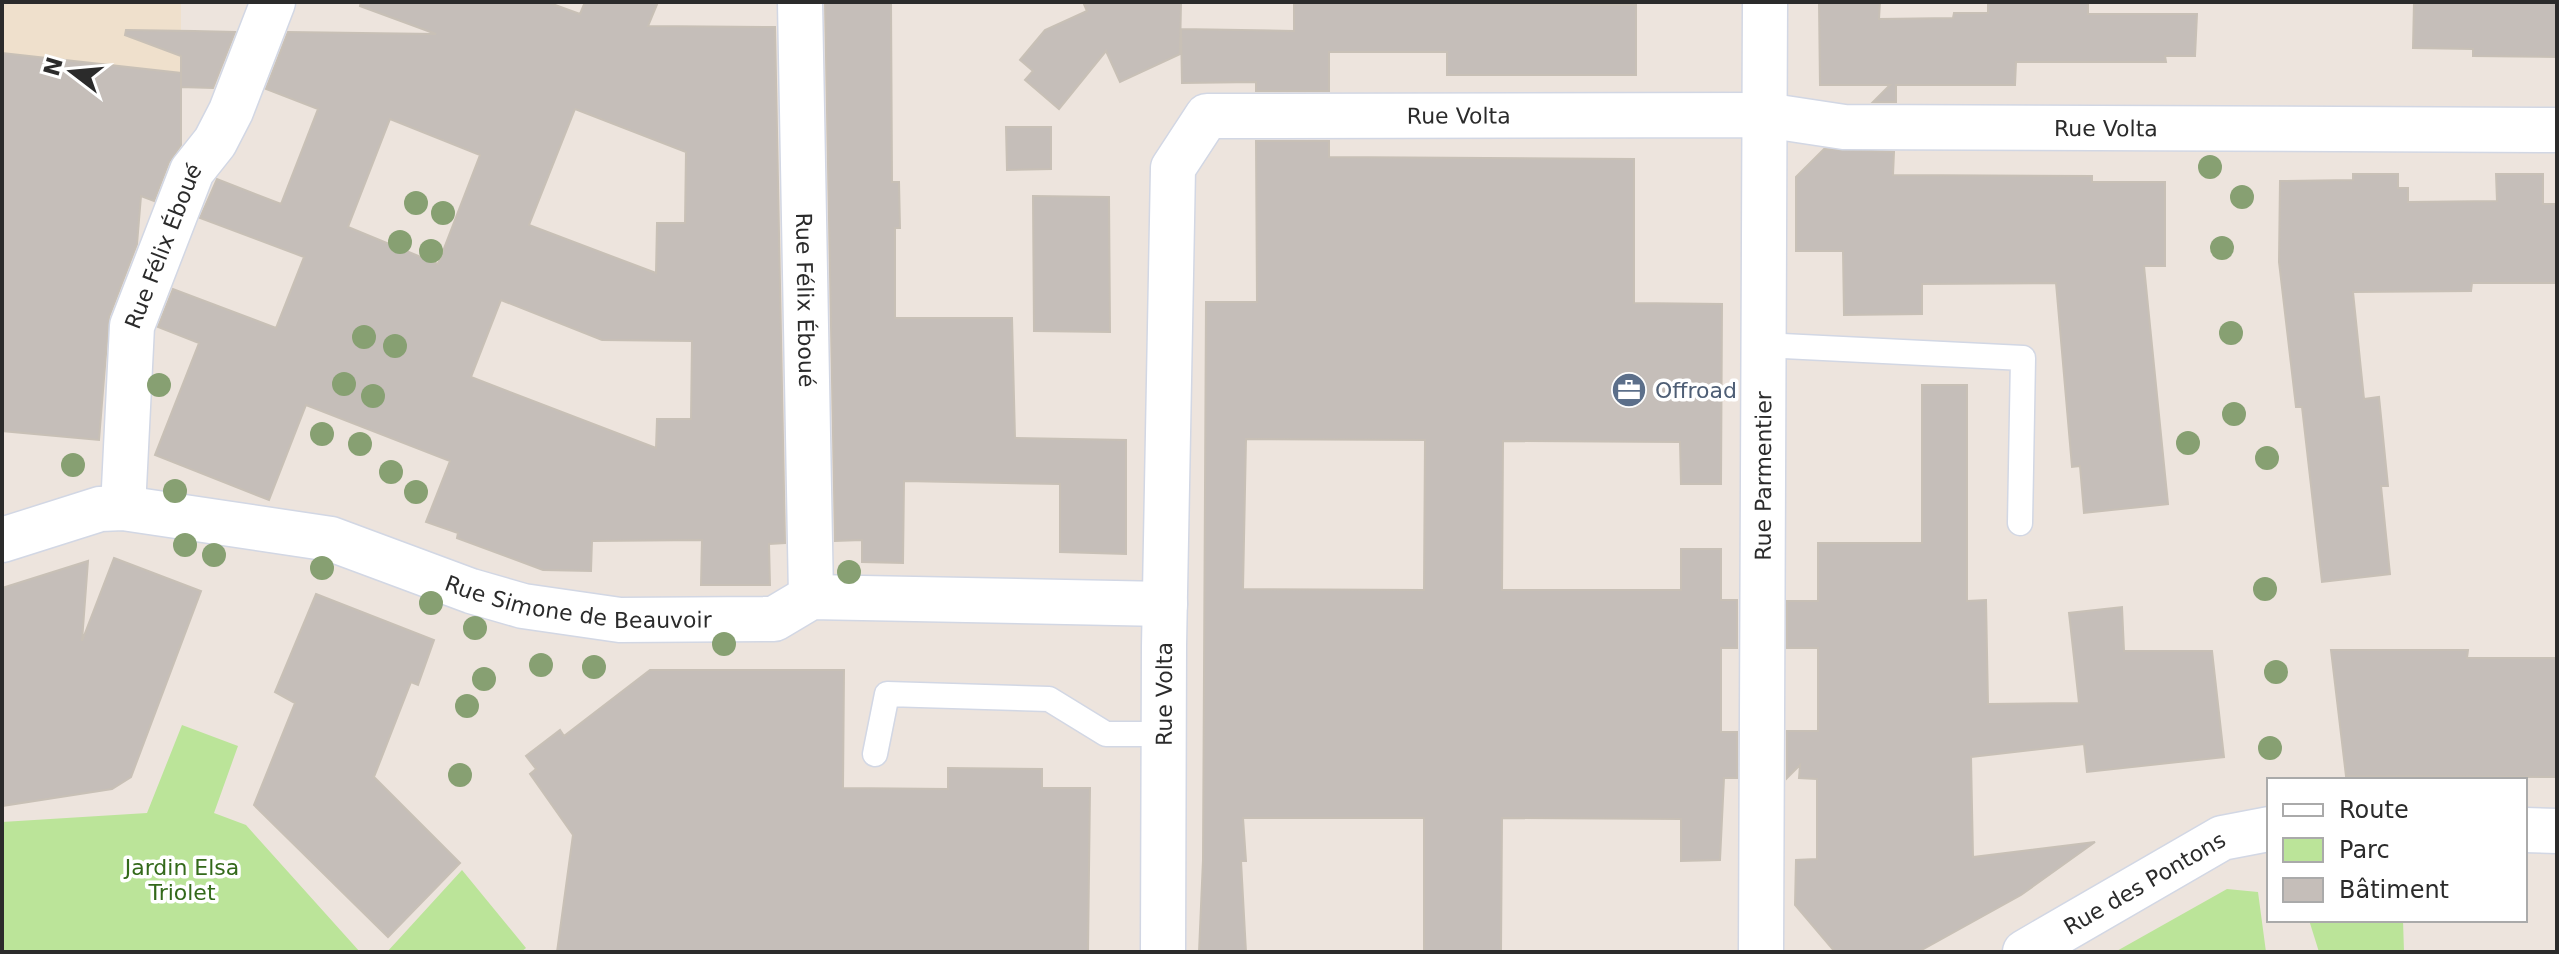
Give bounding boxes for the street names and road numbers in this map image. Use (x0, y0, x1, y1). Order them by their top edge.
street label: Rue Volta (1407, 103, 1511, 129)
street label: Rue Volta (2054, 116, 2158, 141)
street label: Rue Félix Éboué (120, 158, 207, 332)
street label: Rue Félix Éboué (791, 212, 819, 388)
street label: Rue Parmentier (1751, 390, 1776, 561)
street label: Rue Simone de Beauvoir (441, 570, 713, 633)
street label: Rue Volta (1152, 642, 1177, 746)
street label: Rue des Pontons (2060, 827, 2230, 940)

